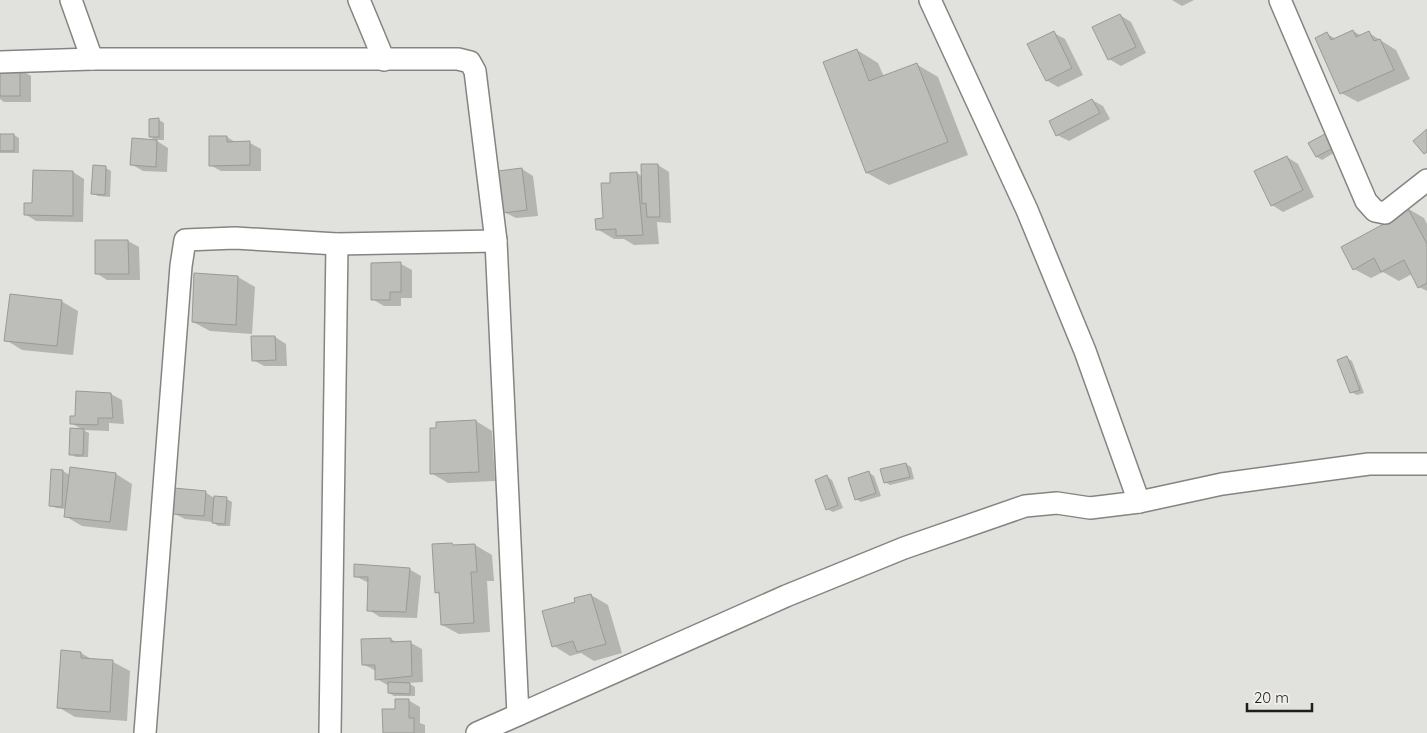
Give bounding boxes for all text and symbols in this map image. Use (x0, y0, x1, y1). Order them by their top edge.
scale bar (1247, 680, 1312, 712)
text: 20 m (1254, 688, 1289, 707)

